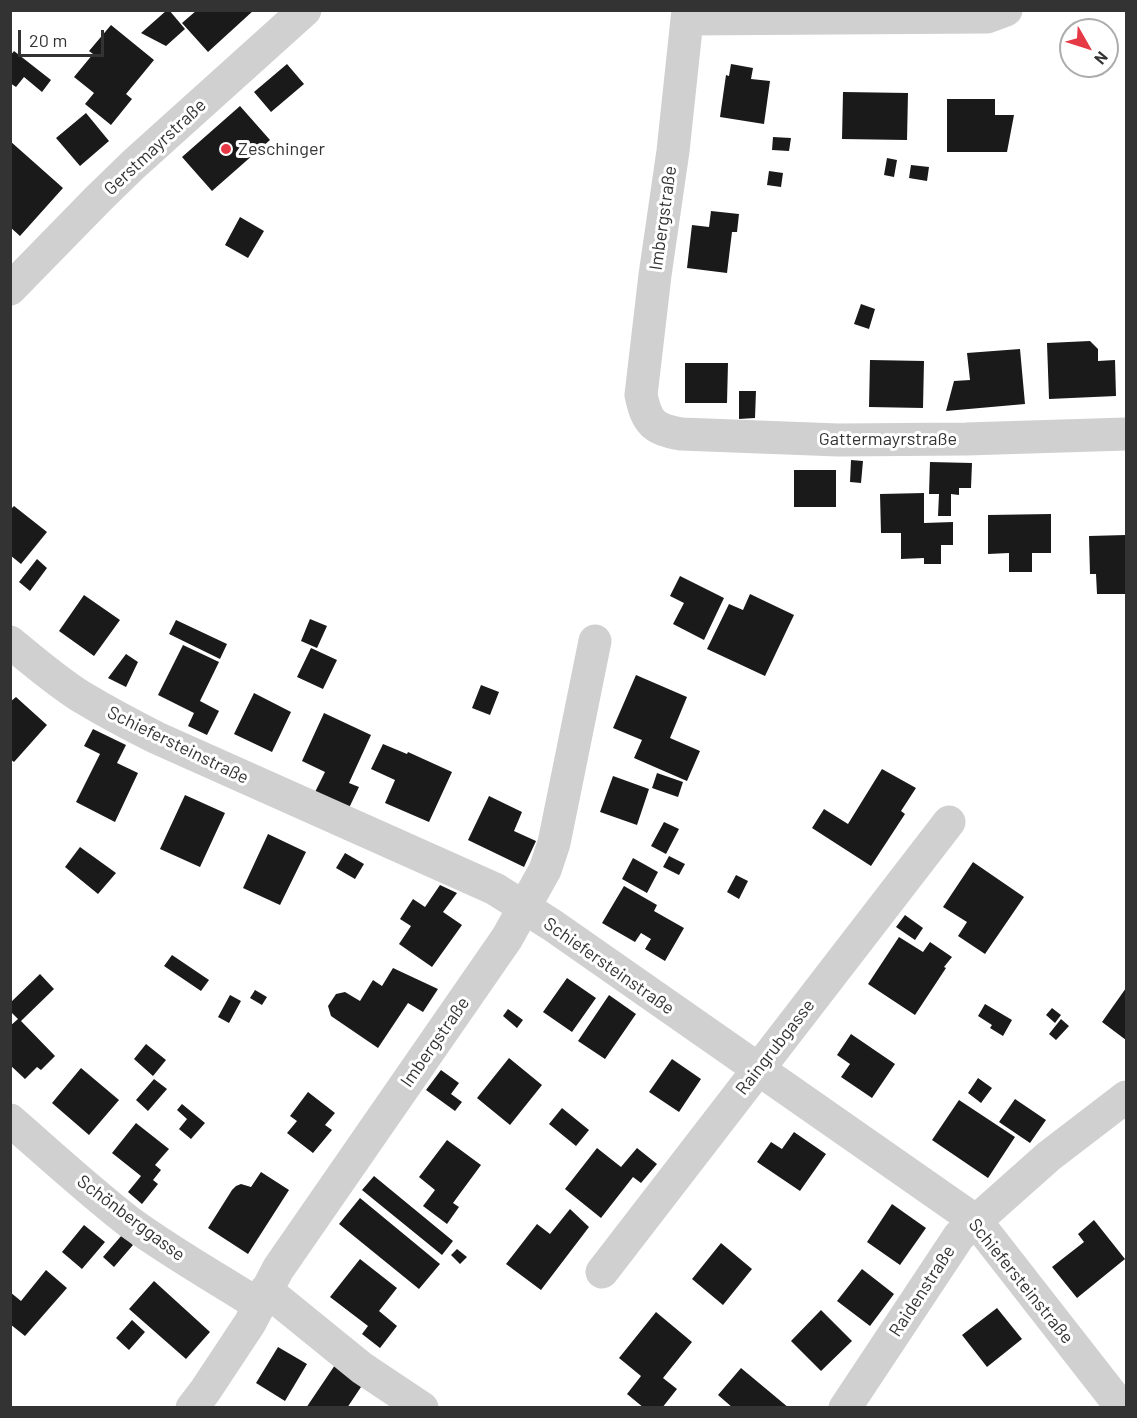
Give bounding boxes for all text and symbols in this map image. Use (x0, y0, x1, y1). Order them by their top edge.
scale bar (21, 18, 106, 56)
north arrow (1059, 18, 1119, 78)
text: 20 m (29, 29, 67, 51)
text: N (1091, 48, 1113, 68)
street label: Gerstmayrstraße (100, 94, 210, 200)
place label: Zeschinger (238, 138, 325, 160)
marker: Zeschinger (219, 142, 233, 156)
street label: Imbergstraße (645, 164, 681, 272)
street label: Gattermayrstraße (819, 428, 957, 450)
street label: Schiefersteinstraße (104, 701, 252, 789)
street label: Schiefersteinstraße (539, 913, 679, 1019)
street label: Imbergstraße (396, 993, 474, 1091)
street label: Raingrubgasse (731, 995, 819, 1099)
street label: Schönberggasse (73, 1170, 189, 1266)
street label: Schiefersteinstraße (964, 1214, 1078, 1348)
street label: Raidenstraße (884, 1241, 960, 1341)

